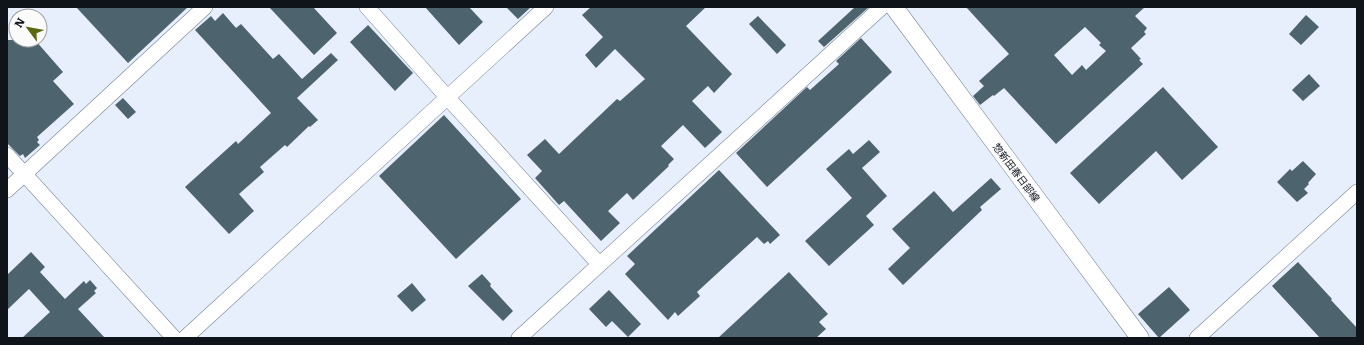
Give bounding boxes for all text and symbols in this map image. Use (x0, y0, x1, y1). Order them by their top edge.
north arrow (8, 8, 48, 48)
text: N (9, 14, 28, 30)
street label: 惣新田春日部線 (990, 140, 1044, 204)

